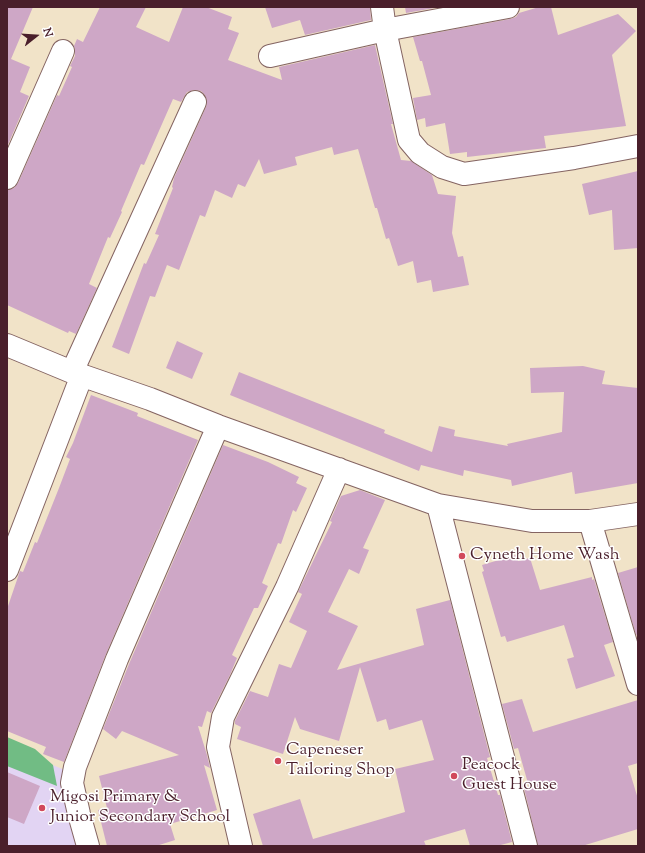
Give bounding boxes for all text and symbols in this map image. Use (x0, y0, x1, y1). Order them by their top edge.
north arrow (16, 16, 56, 56)
text: N (39, 26, 56, 39)
place label: Cyneth Home Wash (470, 546, 620, 566)
marker: Cyneth Home Wash (457, 551, 467, 561)
place label: Capeneser Tailoring Shop (286, 741, 394, 781)
marker: Capeneser Tailoring Shop (273, 756, 283, 766)
place label: Peacock Guest House (462, 756, 557, 796)
marker: Peacock Guest House (449, 771, 459, 781)
place label: Migosi Primary & Junior Secondary School (50, 788, 230, 828)
marker: Migosi Primary & Junior Secondary School (37, 803, 47, 813)

